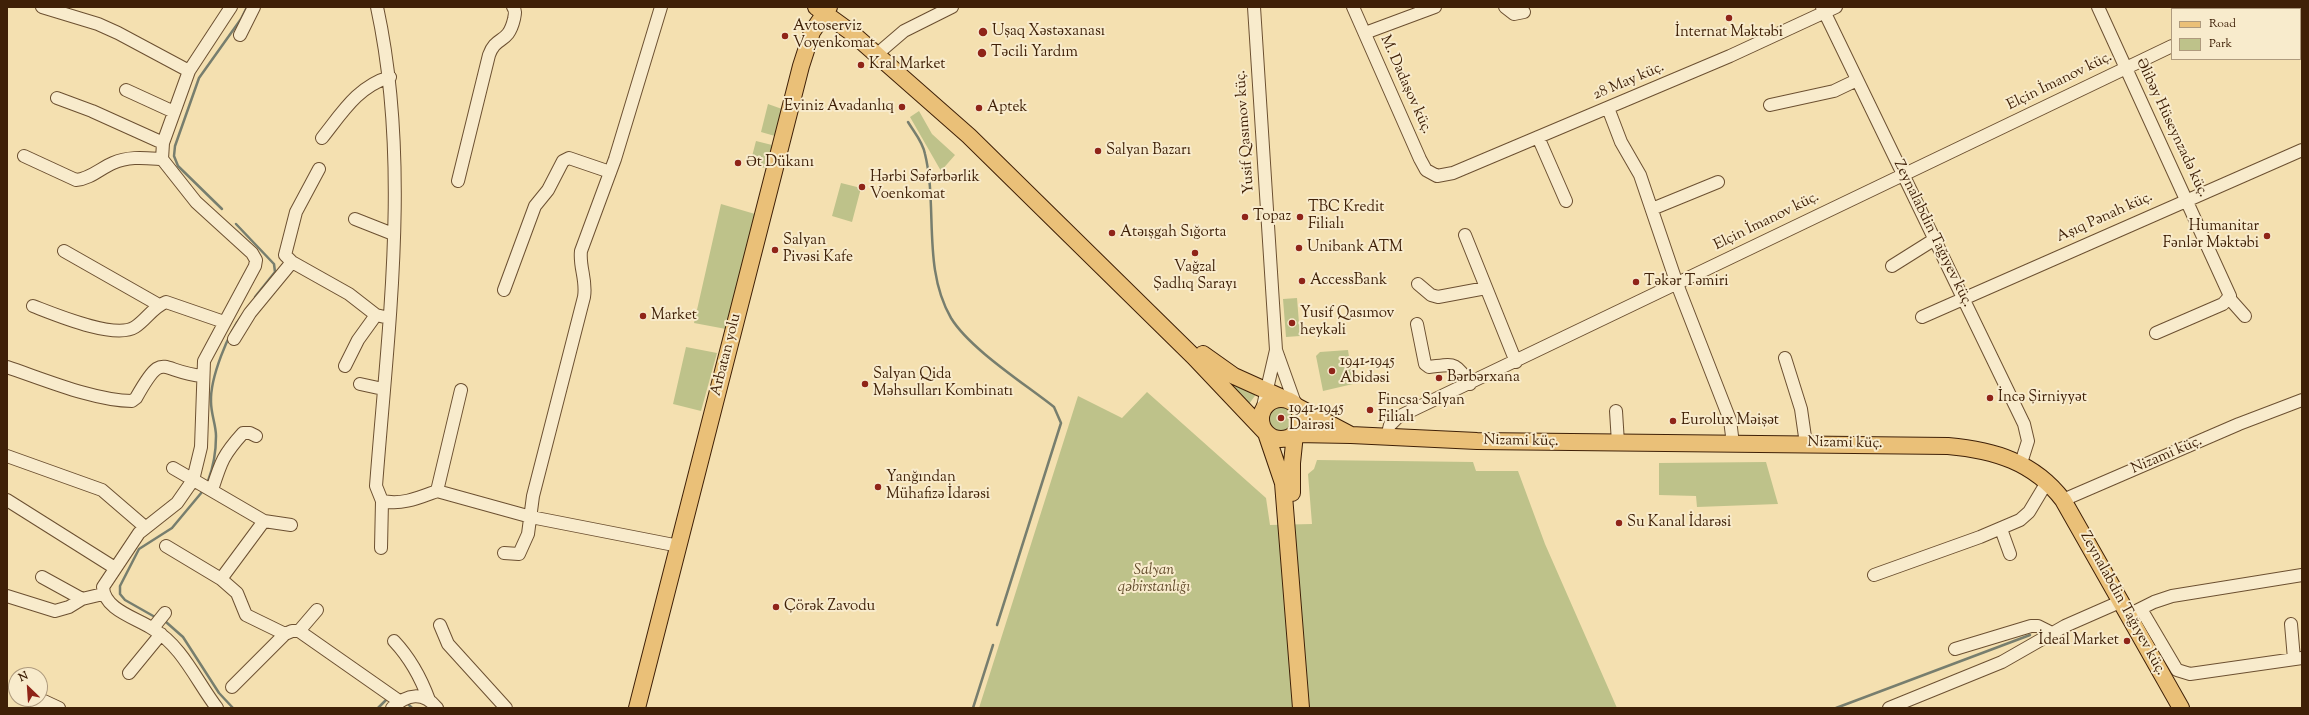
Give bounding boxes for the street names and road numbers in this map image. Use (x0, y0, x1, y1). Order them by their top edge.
street label: M. Dadaşov küç. (1375, 33, 1435, 137)
street label: Elçin İmanov küç. (2005, 49, 2115, 115)
street label: Əlibəy Hüseynzadə küç. (2131, 56, 2211, 200)
street label: 28 May küç. (1591, 59, 1667, 105)
street label: Yusif Qasımov küç. (1233, 69, 1259, 195)
street label: Zeynalabdin Tağıyev küç. (1889, 157, 1975, 311)
street label: Elçin İmanov küç. (1712, 189, 1822, 255)
street label: Aşıq Pənah küç. (2054, 189, 2156, 247)
street label: Arbatan yolu (708, 312, 746, 398)
street label: Nizami küç. (1483, 432, 1559, 452)
street label: Nizami küç. (2129, 433, 2205, 479)
street label: Nizami küç. (1807, 434, 1883, 454)
street label: Zeynalabdin Tağıyev küç. (2075, 529, 2169, 679)

